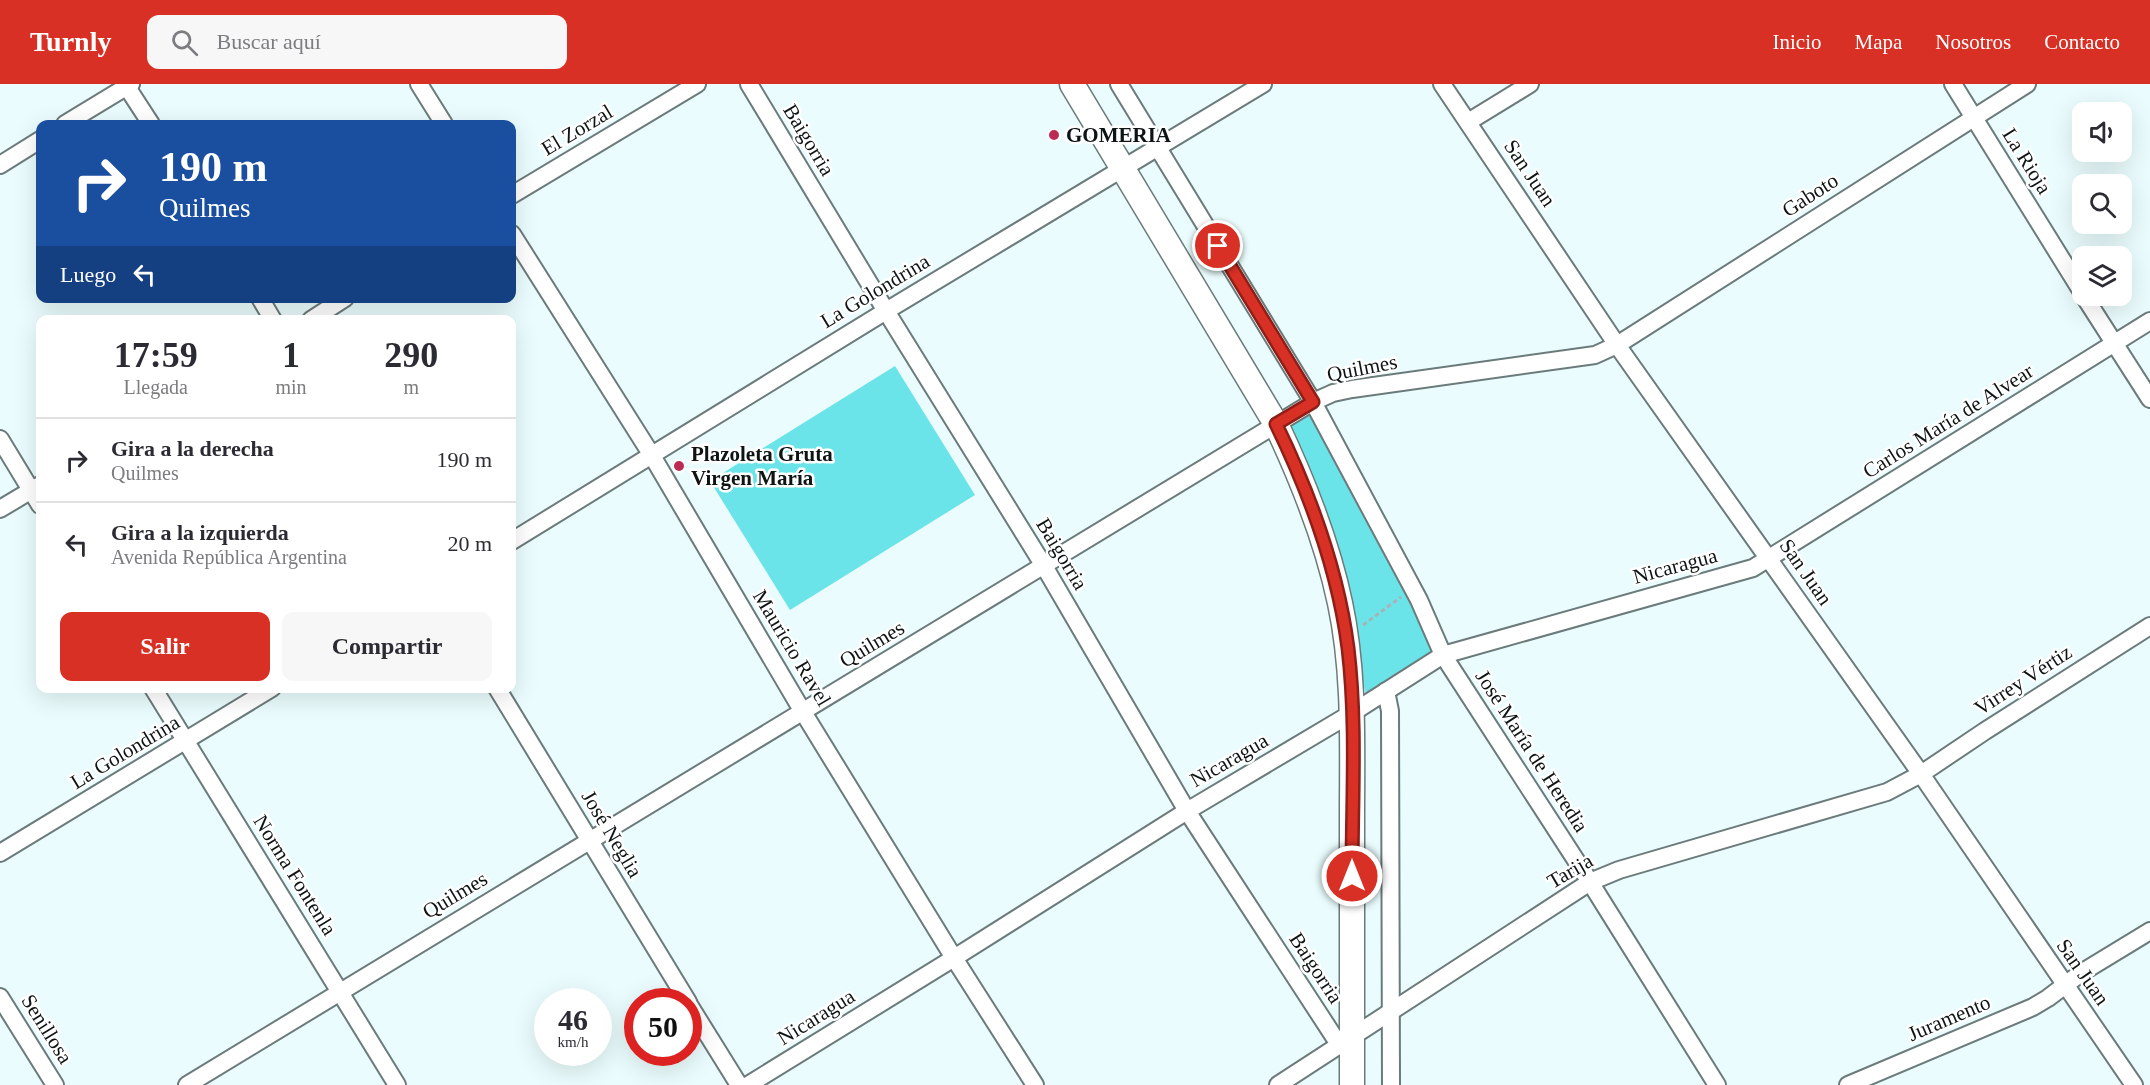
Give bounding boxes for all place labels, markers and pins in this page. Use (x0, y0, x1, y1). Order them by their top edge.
place label: GOMERIA (1066, 123, 1172, 147)
marker: GOMERIA (1047, 128, 1061, 142)
pin (1192, 220, 1243, 271)
place label: Plazoleta Gruta Virgen María (691, 442, 833, 490)
marker: Plazoleta Gruta Virgen María (672, 459, 686, 473)

